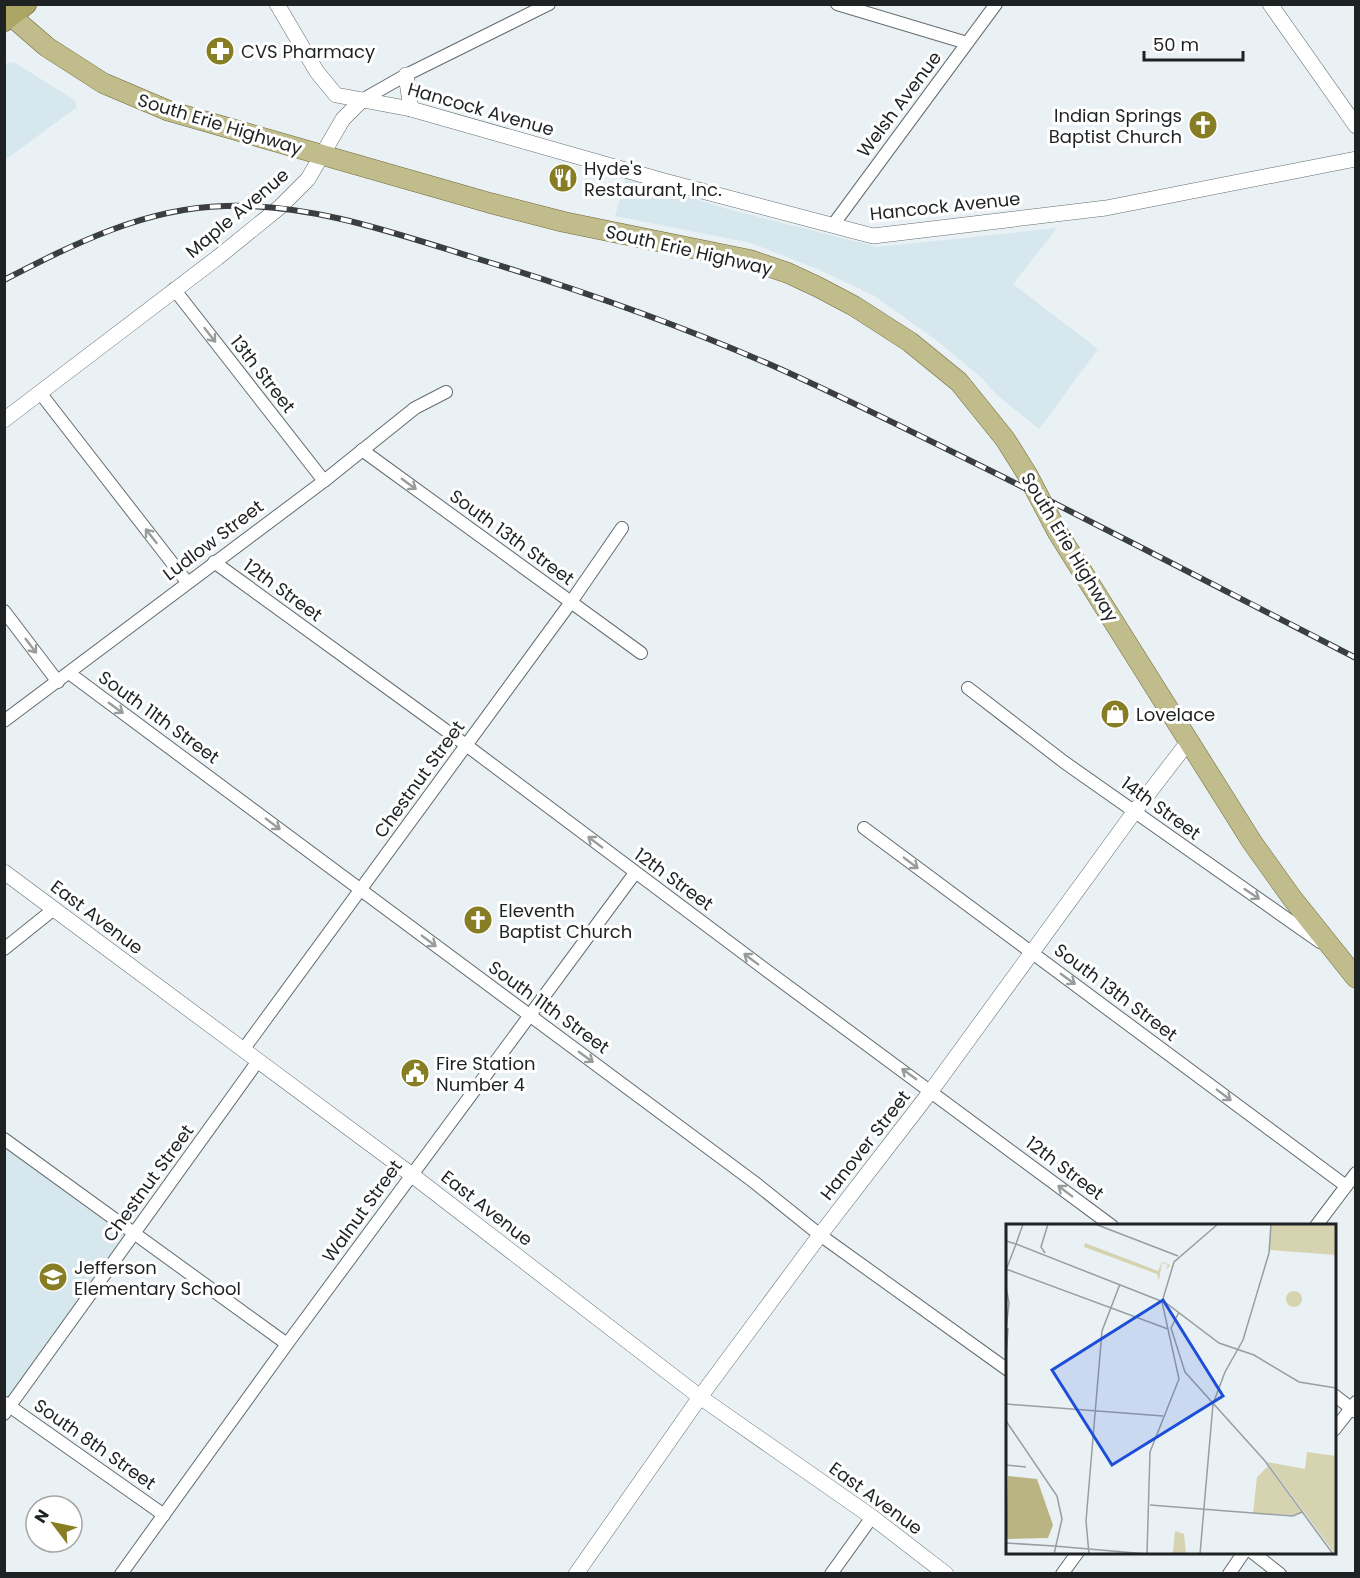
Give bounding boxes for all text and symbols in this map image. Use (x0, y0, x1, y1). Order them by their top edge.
scale bar (1144, 24, 1243, 62)
text: 50 m (1153, 32, 1199, 57)
pharmacy icon: CVS Pharmacy (204, 35, 236, 67)
place label: CVS Pharmacy (241, 39, 375, 64)
street label: Welsh Avenue (851, 46, 947, 162)
street label: Hancock Avenue (405, 76, 557, 142)
street label: South Erie Highway (135, 87, 305, 161)
place label: Indian Springs Baptist Church (1049, 103, 1182, 149)
church icon: Indian Springs Baptist Church (1187, 109, 1219, 141)
place label: Hyde's Restaurant, Inc. (584, 156, 722, 202)
street label: Maple Avenue (180, 162, 294, 264)
restaurant icon: Hyde's Restaurant, Inc. (547, 162, 579, 194)
street label: Hancock Avenue (869, 186, 1021, 226)
street label: South Erie Highway (603, 219, 775, 281)
one-way arrow (204, 327, 217, 343)
street label: 13th Street (225, 330, 301, 418)
street label: South Erie Highway (1015, 468, 1125, 626)
one-way arrow (400, 478, 416, 490)
street label: South 13th Street (445, 483, 579, 591)
street label: Ludlow Street (158, 494, 268, 586)
one-way arrow (144, 528, 157, 544)
street label: 12th Street (239, 553, 327, 627)
one-way arrow (25, 638, 37, 654)
street label: South 11th Street (94, 665, 224, 769)
shop icon: Lovelace (1099, 698, 1131, 730)
one-way arrow (108, 702, 124, 714)
place label: Lovelace (1136, 702, 1215, 727)
street label: Chestnut Street (368, 715, 470, 843)
street label: 14th Street (1116, 771, 1206, 845)
one-way arrow (264, 817, 280, 830)
one-way arrow (587, 836, 603, 849)
street label: 12th Street (630, 842, 718, 916)
one-way arrow (903, 856, 919, 869)
street label: East Avenue (46, 874, 148, 960)
one-way arrow (1243, 888, 1259, 900)
place label: Eleventh Baptist Church (499, 898, 632, 944)
church icon: Eleventh Baptist Church (462, 904, 494, 936)
one-way arrow (420, 935, 436, 947)
street label: South 13th Street (1049, 937, 1183, 1047)
one-way arrow (743, 953, 759, 966)
street label: South 11th Street (484, 955, 614, 1059)
one-way arrow (1059, 973, 1075, 985)
place label: Fire Station Number 4 (436, 1051, 536, 1097)
one-way arrow (577, 1051, 593, 1063)
public building icon: Fire Station Number 4 (399, 1057, 431, 1089)
one-way arrow (901, 1068, 917, 1080)
street label: Hanover Street (814, 1085, 916, 1205)
one-way arrow (1216, 1089, 1232, 1101)
street label: Chestnut Street (97, 1119, 199, 1247)
street label: 12th Street (1021, 1130, 1109, 1206)
street label: Walnut Street (316, 1155, 408, 1267)
street label: East Avenue (436, 1164, 538, 1252)
one-way arrow (1057, 1184, 1073, 1197)
inset map (1006, 1224, 1336, 1554)
place label: Jefferson Elementary School (74, 1255, 241, 1301)
school or university icon: Jefferson Elementary School (37, 1261, 69, 1293)
street label: South 8th Street (29, 1393, 161, 1495)
street label: East Avenue (824, 1456, 928, 1540)
north arrow (24, 1494, 84, 1554)
text: N (29, 1505, 55, 1528)

